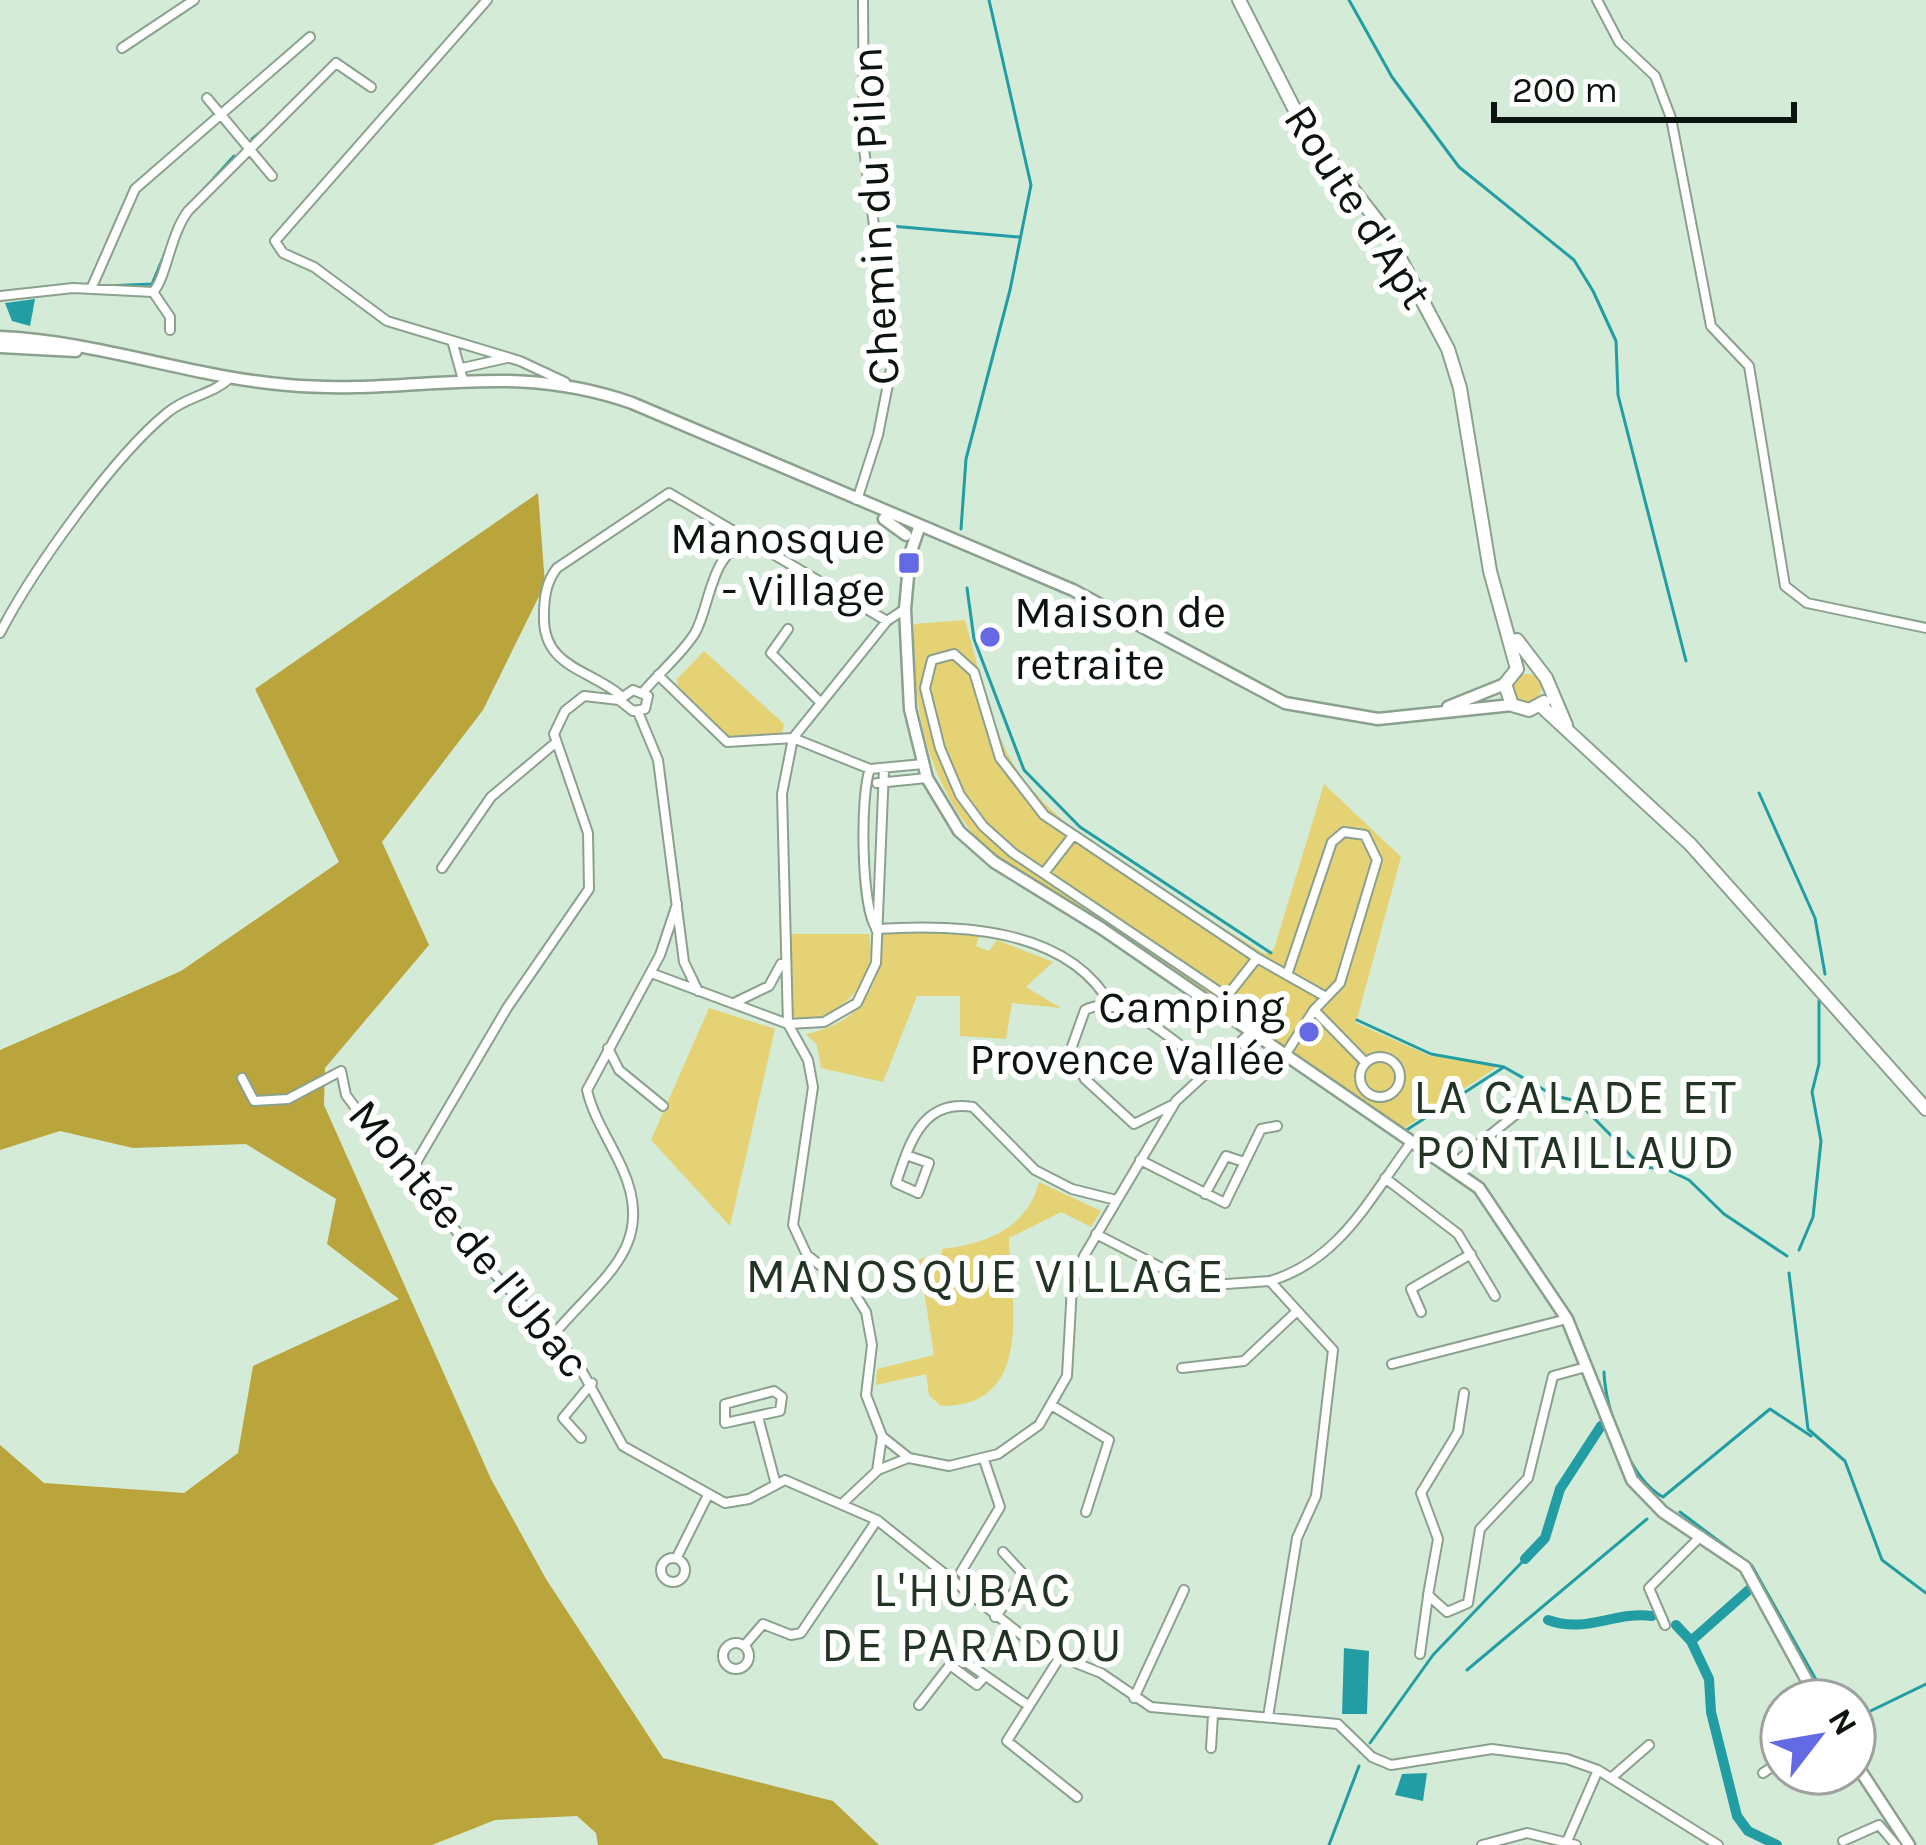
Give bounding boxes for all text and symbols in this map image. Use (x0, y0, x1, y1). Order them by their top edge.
street label: Chemin du Pilon (840, 46, 910, 386)
scale bar (1494, 48, 1794, 122)
text: 200 m (1512, 69, 1618, 111)
street label: Route d'Apt (1273, 95, 1443, 318)
place label: Manosque - Village (670, 512, 885, 617)
marker: Manosque - Village (896, 550, 922, 576)
place label: Maison de retraite (1014, 586, 1226, 690)
marker: Maison de retraite (977, 624, 1003, 650)
place label: Camping Provence Vallée (969, 981, 1285, 1085)
marker: Camping Provence Vallée (1296, 1019, 1322, 1045)
district label: LA CALADE ET PONTAILLAUD (1413, 1069, 1739, 1180)
street label: Montée de l'Ubac (338, 1089, 601, 1388)
district label: MANOSQUE VILLAGE (746, 1248, 1226, 1304)
district label: L'HUBAC DE PARADOU (821, 1562, 1125, 1673)
north arrow (1758, 1677, 1878, 1797)
text: N (1820, 1702, 1865, 1742)

